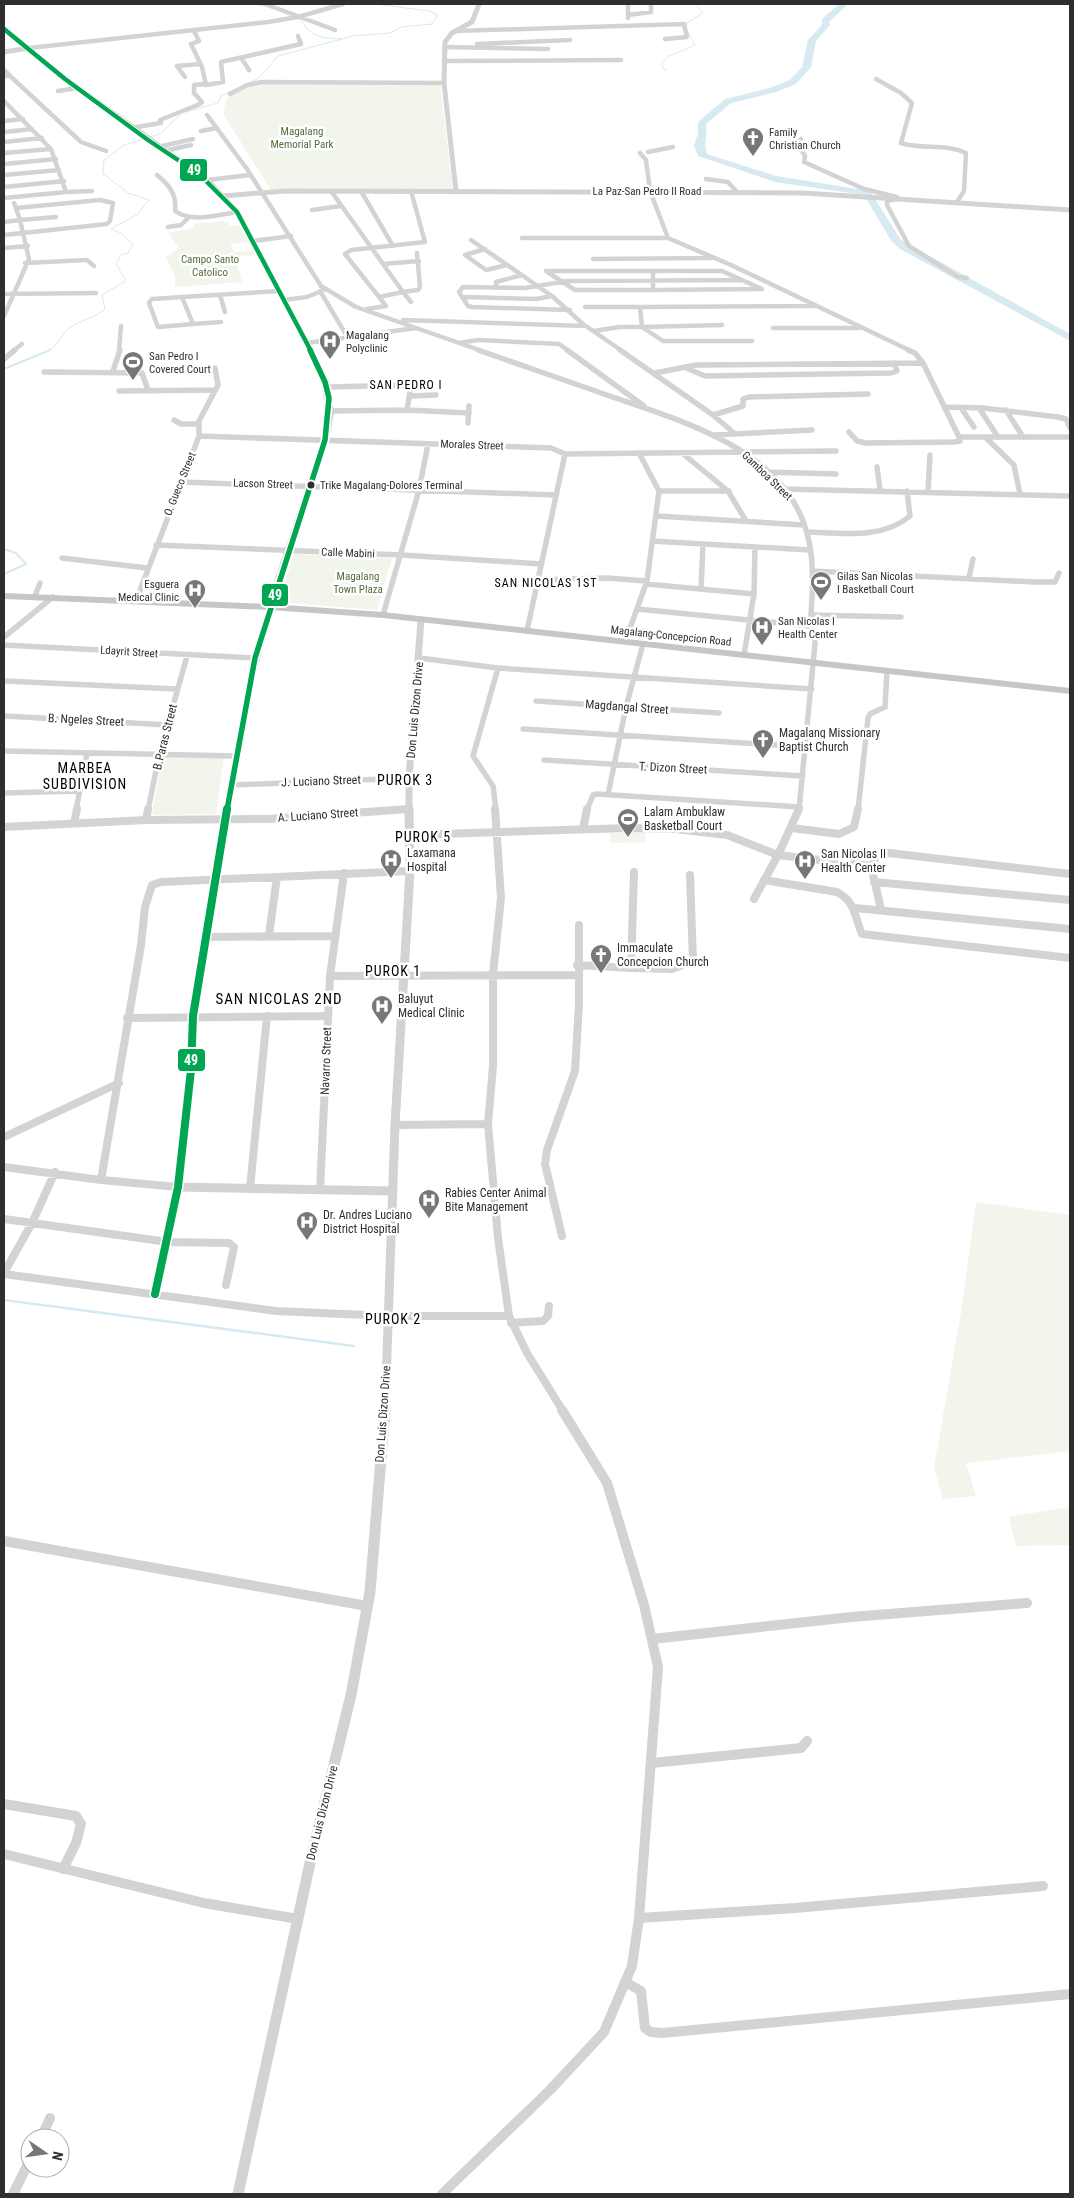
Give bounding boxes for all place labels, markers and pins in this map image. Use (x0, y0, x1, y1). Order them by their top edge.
church icon: Family Christian Church (741, 126, 765, 157)
place label: Family Christian Church (769, 126, 841, 152)
hospital icon: Magalang Polyclinic (318, 329, 342, 360)
place label: Magalang Polyclinic (346, 329, 389, 355)
sports icon: San Pedro I Covered Court (121, 350, 145, 381)
place label: San Pedro I Covered Court (149, 350, 211, 376)
place label: Trike Magalang-Dolores Terminal (320, 479, 462, 492)
marker: Trike Magalang-Dolores Terminal (306, 480, 316, 490)
sports icon: Gilas San Nicolas I Basketball Court (809, 570, 833, 601)
place label: Gilas San Nicolas I Basketball Court (837, 570, 914, 596)
place label: Esguera Medical Clinic (118, 578, 179, 604)
hospital icon: Esguera Medical Clinic (183, 578, 207, 609)
hospital icon: San Nicolas I Health Center (750, 615, 774, 646)
place label: San Nicolas I Health Center (778, 615, 838, 641)
place label: Magalang Missionary Baptist Church (779, 726, 880, 754)
church icon: Magalang Missionary Baptist Church (751, 728, 775, 759)
place label: Lalam Ambuklaw Basketball Court (644, 805, 725, 833)
sports icon: Lalam Ambuklaw Basketball Court (616, 807, 640, 838)
place label: Laxamana Hospital (407, 846, 456, 874)
place label: San Nicolas II Health Center (821, 847, 886, 875)
hospital icon: Laxamana Hospital (379, 848, 403, 879)
hospital icon: San Nicolas II Health Center (793, 849, 817, 880)
place label: Immaculate Concepcion Church (617, 941, 709, 969)
church icon: Immaculate Concepcion Church (589, 943, 613, 974)
place label: Baluyut Medical Clinic (398, 992, 465, 1020)
hospital icon: Baluyut Medical Clinic (370, 994, 394, 1025)
place label: Rabies Center Animal Bite Management (445, 1186, 547, 1214)
hospital icon: Rabies Center Animal Bite Management (417, 1188, 441, 1219)
place label: Dr. Andres Luciano District Hospital (323, 1208, 412, 1236)
hospital icon: Dr. Andres Luciano District Hospital (295, 1210, 319, 1241)

